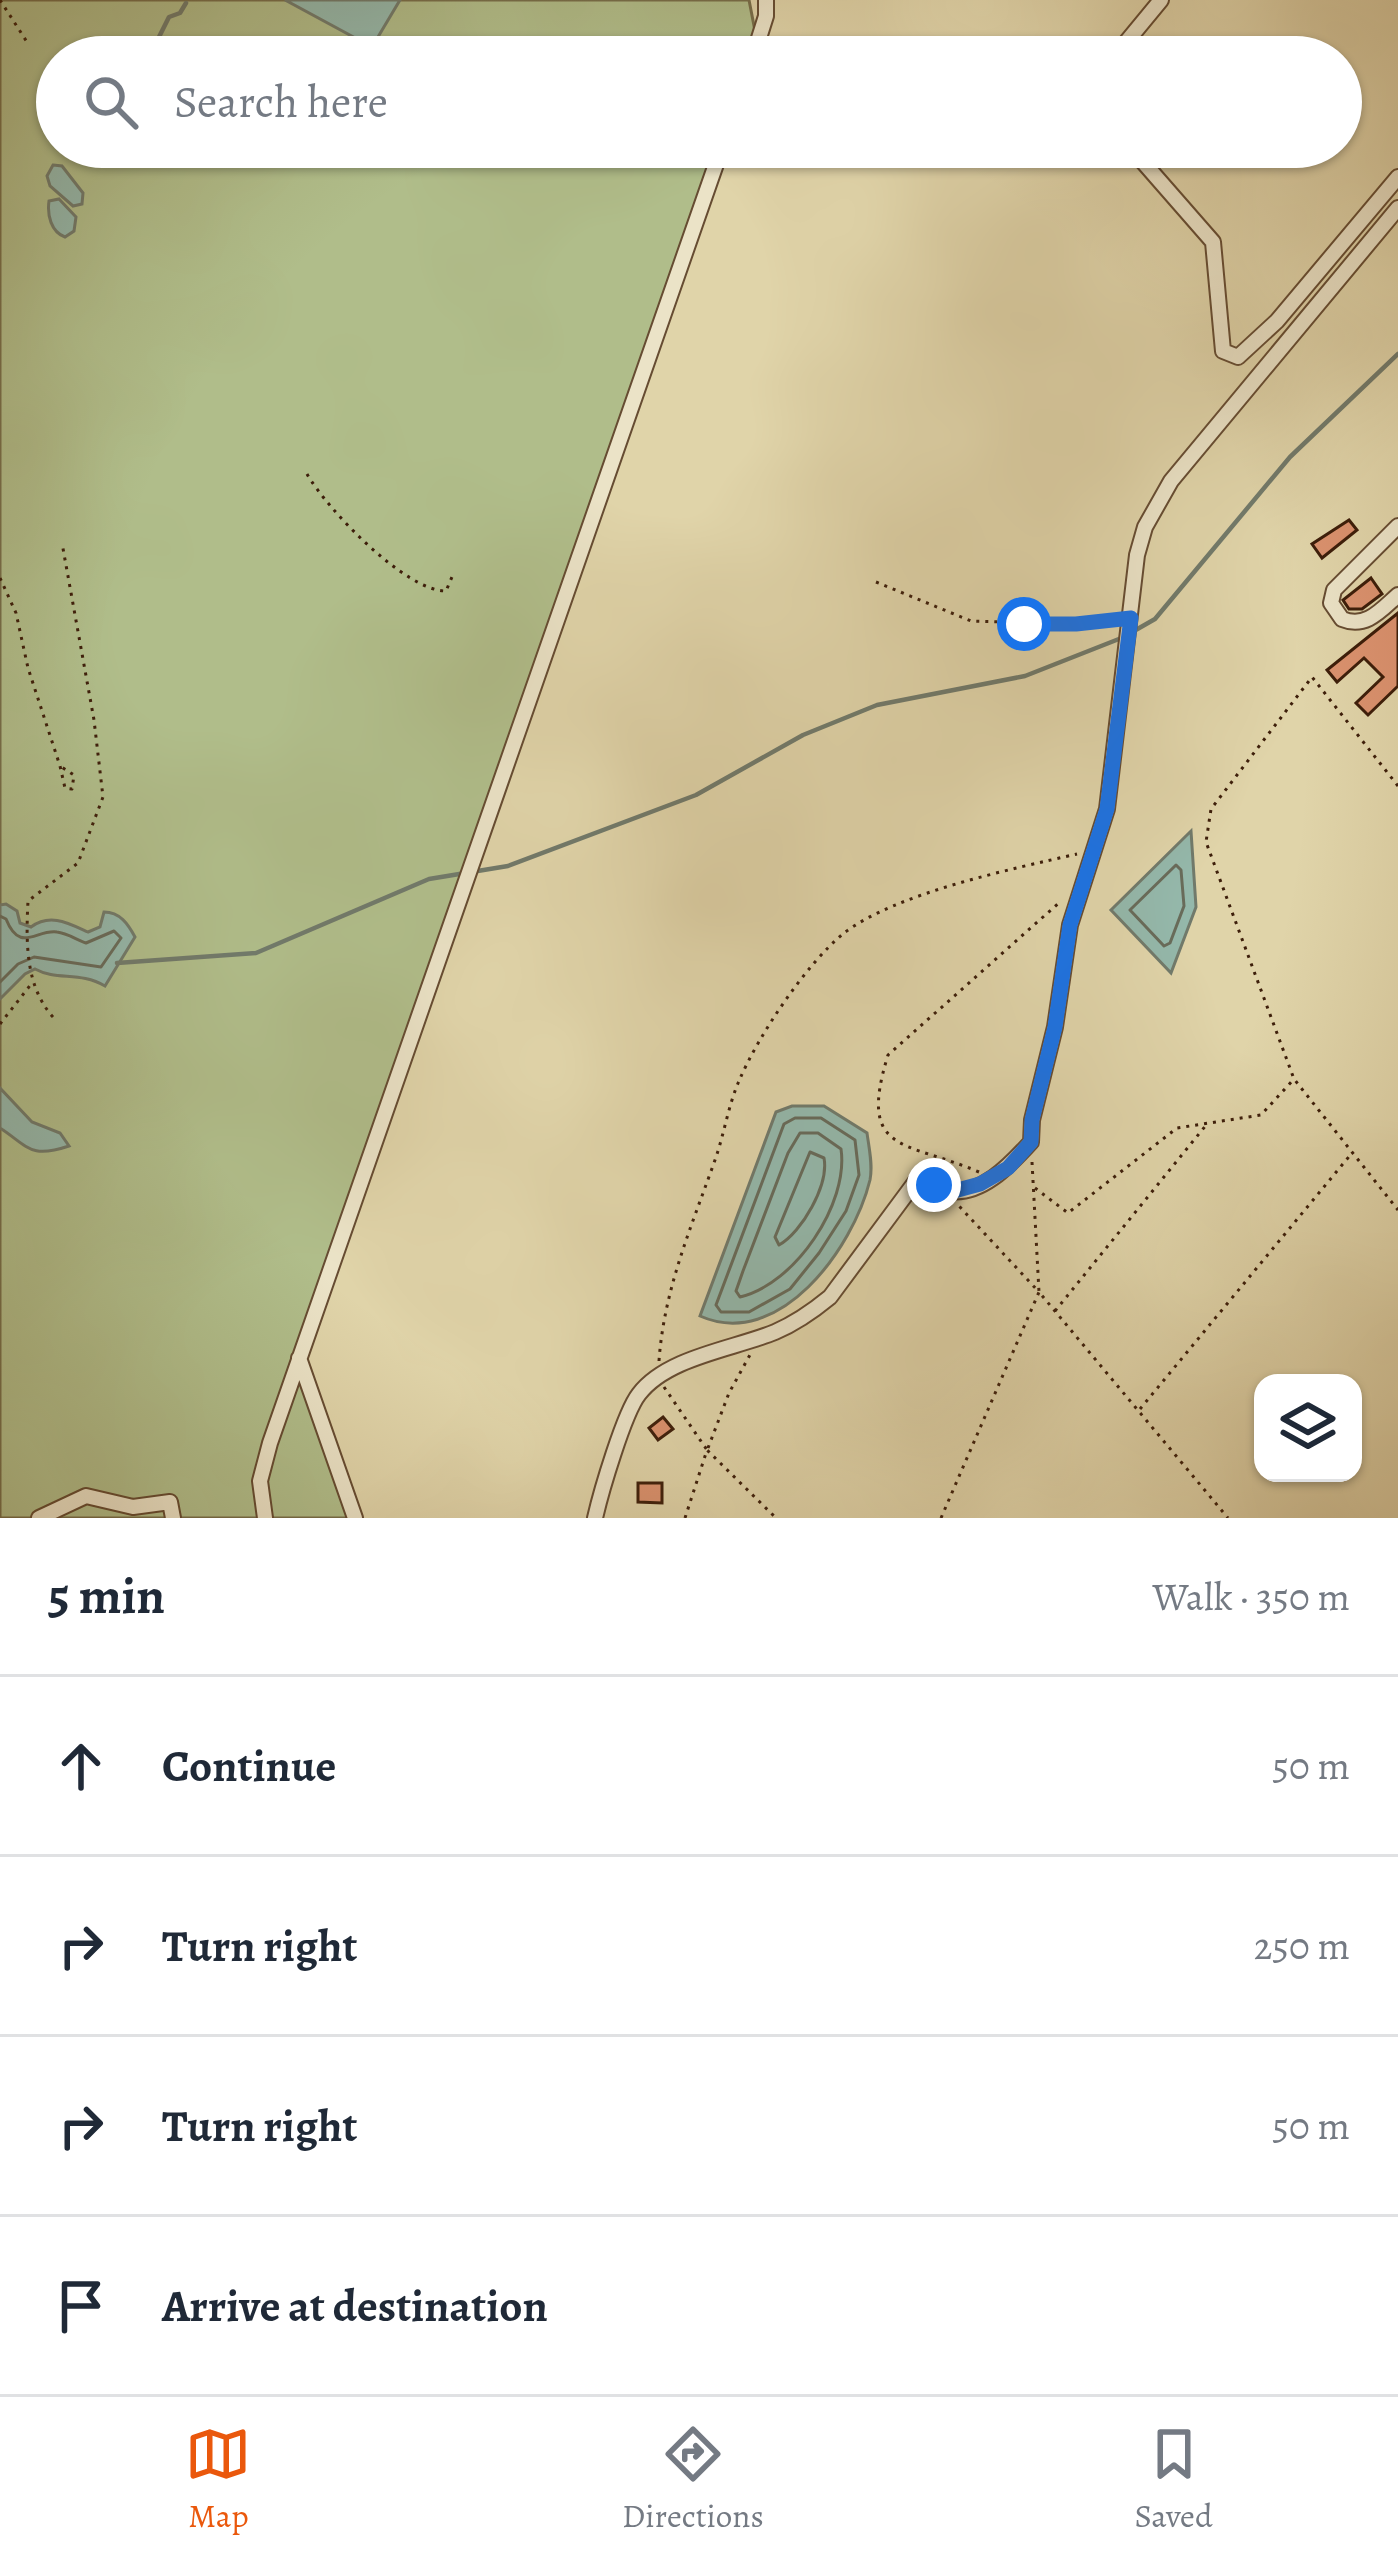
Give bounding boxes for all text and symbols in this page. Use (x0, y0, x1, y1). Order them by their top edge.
search box (36, 36, 1362, 168)
icon: search (78, 69, 144, 135)
text: Search here (174, 71, 388, 133)
route start (997, 597, 1051, 651)
route end (907, 1158, 961, 1212)
map controls (1254, 1374, 1362, 1482)
button: layers (1254, 1374, 1362, 1482)
text: 5 min (48, 1561, 165, 1631)
text: Walk · 350 m (1153, 1570, 1350, 1623)
icon: ahead (48, 1733, 114, 1799)
text: Continue (162, 1735, 336, 1797)
text: 50 m (1272, 1739, 1350, 1792)
icon: right (48, 1913, 114, 1979)
text: Turn right (162, 1915, 357, 1977)
text: 250 m (1254, 1919, 1350, 1972)
icon: right (48, 2093, 114, 2159)
text: Turn right (162, 2095, 357, 2157)
text: 50 m (1272, 2099, 1350, 2152)
icon: arrive (48, 2273, 114, 2339)
text: Arrive at destination (162, 2275, 548, 2337)
tab: Map (185, 2421, 251, 2538)
tab: Directions (622, 2421, 764, 2538)
tab: Saved (1134, 2421, 1213, 2538)

